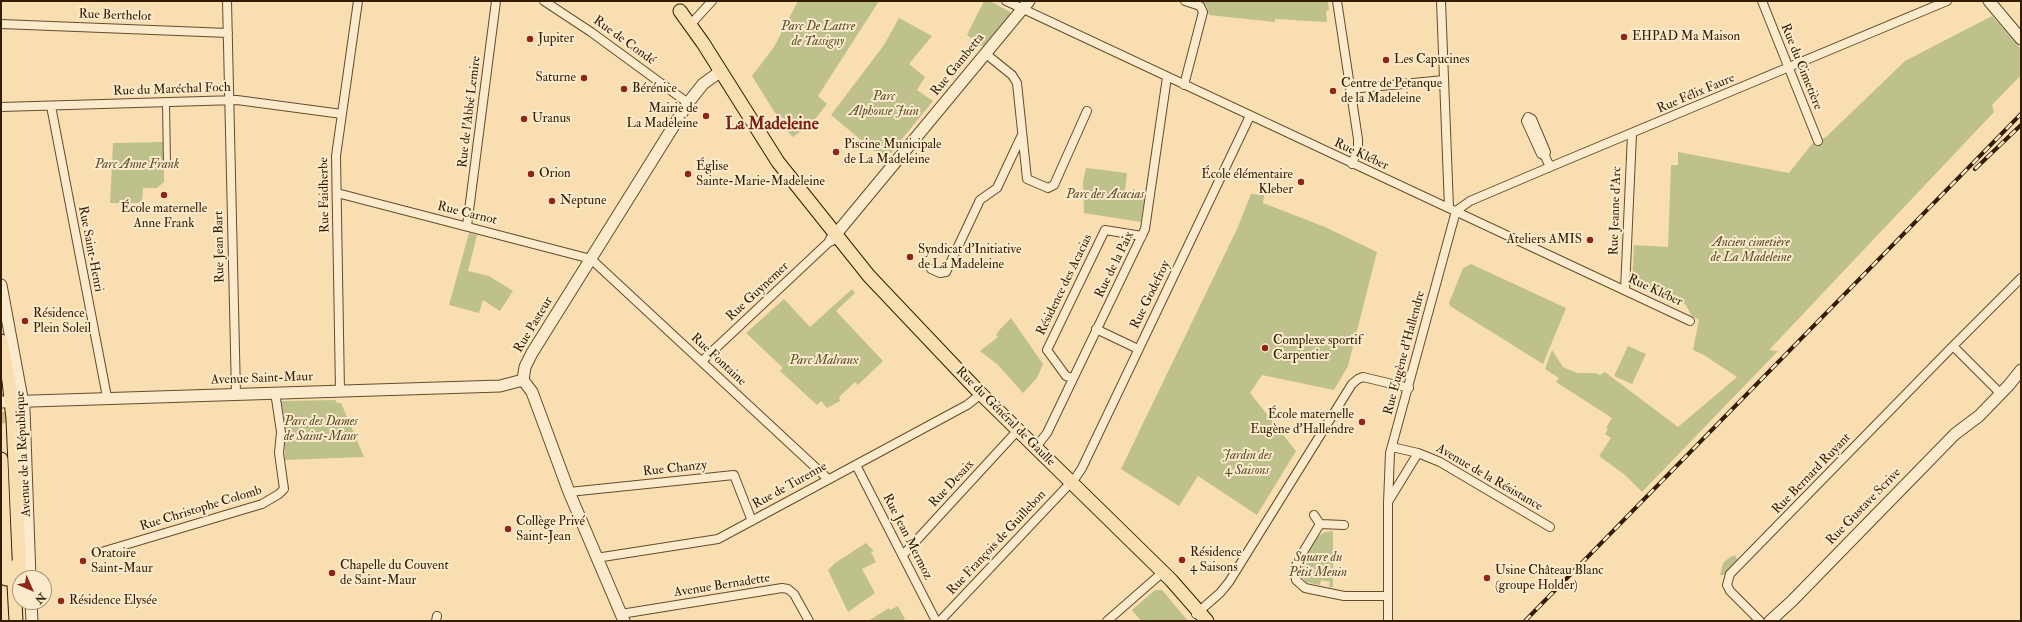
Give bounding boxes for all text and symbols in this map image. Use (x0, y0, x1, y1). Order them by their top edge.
street label: Rue Berthelot (78, 7, 152, 25)
street label: Rue de Condé (590, 13, 658, 69)
park label: Parc De Lattre de Tassigny (781, 19, 855, 50)
street label: Rue du Cimetière (1777, 22, 1825, 112)
place label: EHPAD Ma Maison (1632, 29, 1740, 45)
place label: Jupiter (538, 31, 574, 47)
street label: Rue Gambetta (928, 31, 988, 99)
marker: EHPAD Ma Maison (1619, 32, 1629, 42)
marker: Jupiter (525, 34, 535, 44)
place label: Les Capucines (1394, 52, 1469, 68)
street label: Rue de l'Abbé Lemire (455, 55, 485, 169)
marker: Les Capucines (1381, 55, 1391, 65)
place label: Saturne (536, 70, 576, 86)
street label: Rue Félix Faure (1655, 71, 1737, 117)
marker: Saturne (579, 73, 589, 83)
place label: Centre de Petanque de la Madeleine (1341, 76, 1442, 107)
street label: Rue du Maréchal Foch (113, 80, 231, 100)
place label: Bérénice (632, 81, 677, 97)
marker: Bérénice (619, 84, 629, 94)
marker: Centre de Petanque de la Madeleine (1328, 86, 1338, 96)
park label: Parc Alphonse Juin (849, 89, 919, 120)
place label: Mairie de La Madeleine (627, 101, 698, 132)
place label: Uranus (532, 111, 571, 127)
marker: Mairie de La Madeleine (701, 111, 711, 121)
marker: Uranus (519, 114, 529, 124)
district label: La Madeleine (725, 115, 819, 135)
street label: Rue Kléber (1331, 136, 1391, 174)
place label: Piscine Municipale de La Madeleine (844, 137, 942, 168)
marker: Piscine Municipale de La Madeleine (831, 147, 841, 157)
park label: Parc Anne Frank (95, 157, 179, 173)
street label: Rue Faidherbe (317, 157, 333, 233)
place label: Église Sainte-Marie-Madeleine (696, 159, 825, 190)
place label: Orion (539, 166, 571, 182)
street label: Rue Jeanne d'Arc (1607, 166, 1625, 256)
place label: École élémentaire Kleber (1201, 167, 1293, 198)
marker: Orion (526, 169, 536, 179)
marker: Église Sainte-Marie-Madeleine (683, 169, 693, 179)
marker: École élémentaire Kleber (1296, 177, 1306, 187)
park label: Parc des Acacias (1066, 187, 1144, 203)
marker: École maternelle Anne Frank (159, 190, 169, 200)
place label: Neptune (560, 193, 606, 209)
marker: Neptune (547, 196, 557, 206)
street label: Rue Carnot (436, 199, 498, 229)
place label: École maternelle Anne Frank (121, 201, 207, 232)
street label: Rue Saint-Henri (74, 205, 106, 293)
street label: Rue Jean Bart (212, 211, 228, 283)
street label: Rue de la Paix (1092, 229, 1138, 301)
street label: Résidence des Acacias (1034, 232, 1096, 338)
place label: Ateliers AMIS (1507, 232, 1582, 248)
marker: Ateliers AMIS (1585, 235, 1595, 245)
park label: Ancien cimetière de La Madeleine (1711, 235, 1791, 266)
place label: Syndicat d'Initiative de La Madeleine (918, 242, 1021, 273)
marker: Syndicat d'Initiative de La Madeleine (905, 252, 915, 262)
street label: Rue Godefroy (1128, 258, 1174, 332)
street label: Rue Guynemer (723, 259, 793, 325)
street label: Rue Kléber (1625, 272, 1685, 310)
street label: Rue Eugène d'Hallendre (1381, 289, 1429, 417)
street label: Rue Pasteur (511, 294, 557, 356)
place label: Résidence Plein Soleil (33, 306, 91, 337)
marker: Résidence Plein Soleil (20, 316, 30, 326)
street label: Rue Fontaine (687, 330, 749, 390)
place label: Complexe sportif Carpentier (1273, 333, 1362, 364)
marker: Complexe sportif Carpentier (1260, 343, 1270, 353)
park label: Parc Malraux (790, 353, 858, 369)
street label: Rue du Général de Gaulle (952, 364, 1058, 470)
street label: Avenue Saint-Maur (211, 369, 313, 389)
street label: Avenue de la République (13, 391, 35, 517)
place label: École maternelle Eugène d'Hallendre (1250, 407, 1354, 438)
park label: Parc des Dames de Saint-Maur (284, 414, 358, 445)
marker: École maternelle Eugène d'Hallendre (1357, 417, 1367, 427)
street label: Rue Bernard Ruyant (1769, 430, 1855, 518)
street label: Avenue de la Résistance (1433, 441, 1545, 515)
park label: Jardin des 4 Saisons (1222, 448, 1272, 479)
street label: Rue Desaix (926, 457, 978, 511)
street label: Rue Chanzy (642, 458, 708, 480)
street label: Rue de Turenne (750, 459, 830, 513)
street label: Rue Gustave Scrive (1823, 465, 1905, 549)
street label: Rue Christophe Colomb (138, 483, 264, 535)
street label: Rue François de Guillebon (944, 487, 1050, 599)
street label: Rue Jean Mermoz (879, 491, 935, 583)
place label: Collège Privé Saint-Jean (516, 514, 585, 545)
marker: Collège Privé Saint-Jean (503, 524, 513, 534)
place label: Résidence 4 Saisons (1190, 545, 1242, 576)
place label: Oratoire Saint-Maur (91, 546, 153, 577)
park label: Square du Petit Menin (1289, 550, 1347, 581)
marker: Résidence 4 Saisons (1177, 555, 1187, 565)
marker: Oratoire Saint-Maur (78, 556, 88, 566)
place label: Chapelle du Couvent de Saint-Maur (340, 558, 449, 589)
place label: Usine Château Blanc (groupe Holder) (1495, 563, 1604, 594)
marker: Chapelle du Couvent de Saint-Maur (327, 568, 337, 578)
north arrow (12, 570, 52, 610)
street label: Avenue Bernadette (673, 571, 771, 601)
marker: Usine Château Blanc (groupe Holder) (1482, 573, 1492, 583)
text: N (32, 590, 48, 606)
place label: Résidence Elysée (69, 593, 157, 609)
marker: Résidence Elysée (56, 596, 66, 606)

